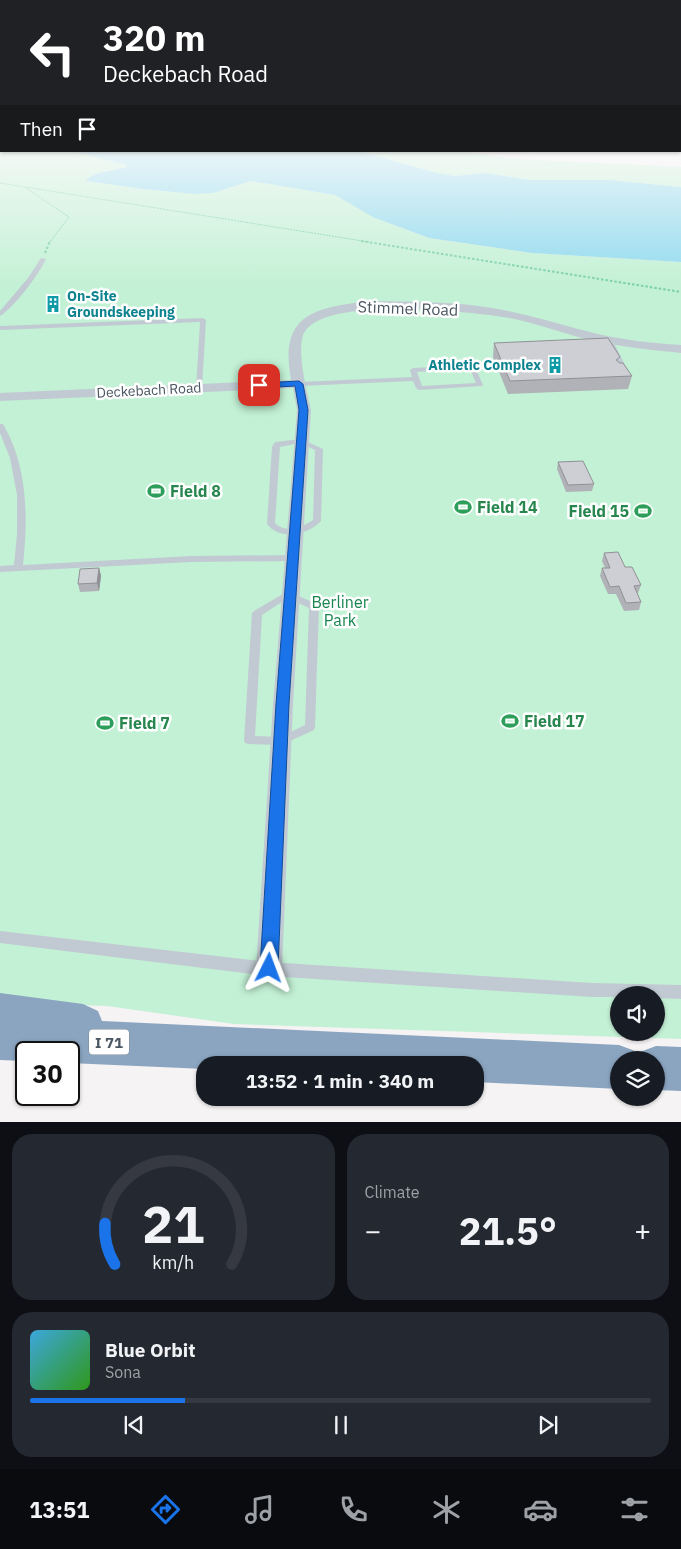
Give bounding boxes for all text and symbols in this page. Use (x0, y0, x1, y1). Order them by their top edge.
text: 320 m (103, 15, 206, 61)
icon: left (20, 20, 85, 85)
text: Deckebach Road (103, 59, 268, 88)
icon: arrive (73, 115, 101, 143)
text: Then (20, 117, 63, 141)
place label: On-Site Groundskeeping (67, 287, 175, 321)
building icon: On-Site Groundskeeping (43, 294, 63, 314)
street label: Stimmel Road (357, 296, 459, 320)
building icon: Athletic Complex (545, 355, 565, 375)
place label: Athletic Complex (428, 356, 541, 374)
pin (238, 364, 280, 406)
icon: arrive (245, 371, 273, 399)
street label: Deckebach Road (96, 378, 202, 402)
sports icon: Field 8 (146, 481, 166, 501)
place label: Field 8 (170, 481, 221, 501)
sports icon: Field 14 (453, 497, 473, 517)
place label: Field 14 (477, 497, 538, 517)
place label: Field 15 (569, 501, 629, 521)
sports icon: Field 15 (633, 501, 653, 521)
park label: Berliner Park (311, 592, 369, 630)
sports icon: Field 17 (500, 711, 520, 731)
place label: Field 17 (524, 711, 584, 731)
sports icon: Field 7 (95, 713, 115, 733)
place label: Field 7 (119, 713, 170, 733)
position arrow (242, 941, 294, 993)
map controls (610, 986, 665, 1106)
button: sound (610, 986, 665, 1041)
road number: I 71 (89, 1030, 129, 1054)
speed limit sign: 30 (15, 1041, 80, 1106)
button: layers (610, 1051, 665, 1106)
text: 13:52 · 1 min · 340 m (246, 1069, 434, 1093)
text: Climate (365, 1182, 420, 1202)
text: 21 (142, 1190, 204, 1257)
text: 21.5° (459, 1206, 557, 1255)
text: − (365, 1212, 381, 1249)
text: + (634, 1212, 651, 1249)
text: km/h (152, 1251, 194, 1274)
text: Blue Orbit (105, 1338, 195, 1362)
text: Sona (105, 1362, 141, 1382)
icon: previous (120, 1411, 148, 1439)
icon: pause (327, 1411, 355, 1439)
icon: next (534, 1411, 562, 1439)
icon: directions (148, 1492, 183, 1527)
icon: music (242, 1492, 277, 1527)
icon: phone (336, 1492, 371, 1527)
icon: climate (429, 1492, 464, 1527)
icon: car (523, 1492, 558, 1527)
icon: filters (617, 1492, 652, 1527)
text: 13:51 (29, 1495, 89, 1524)

